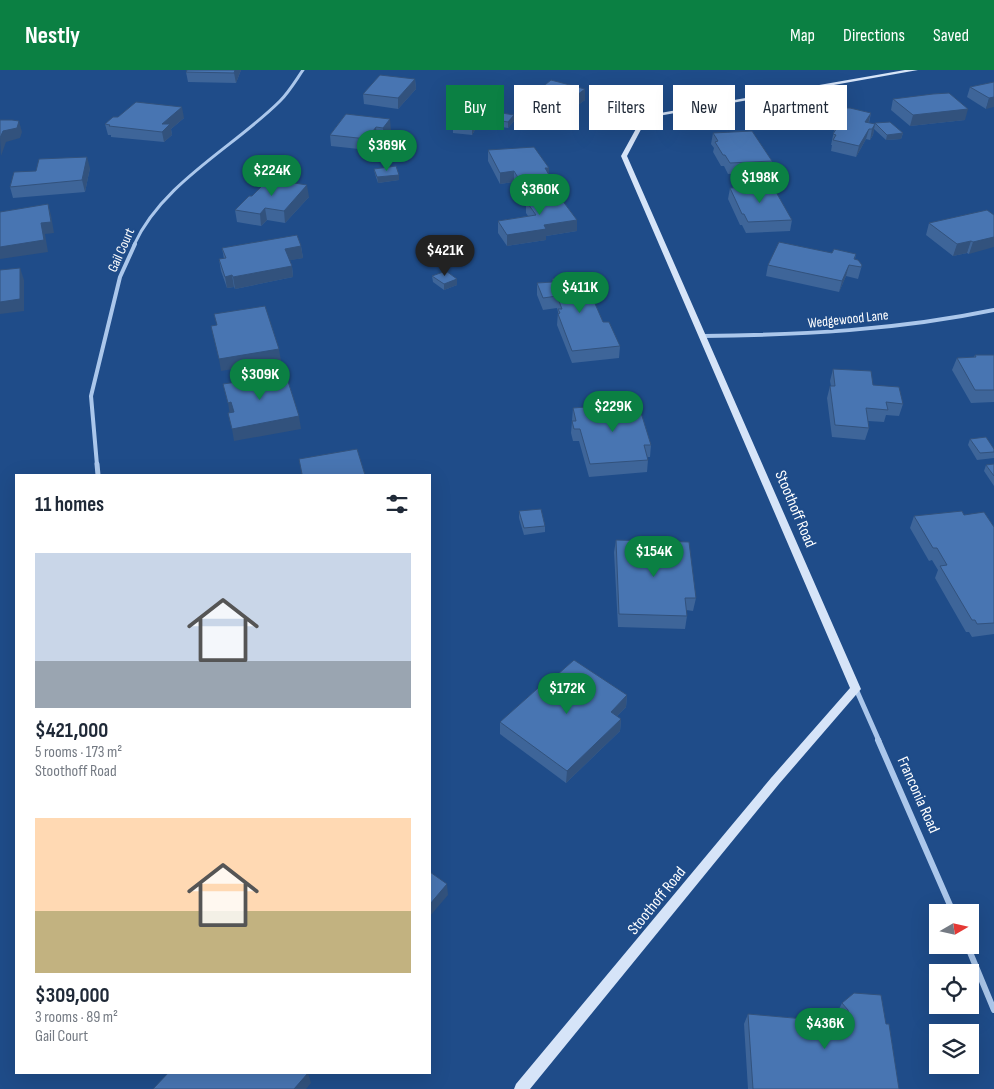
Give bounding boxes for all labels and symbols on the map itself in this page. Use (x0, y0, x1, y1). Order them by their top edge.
pin: $369K (352, 129, 422, 172)
pin: $224K (237, 154, 307, 197)
pin: $198K (725, 162, 795, 204)
pin: $360K (505, 174, 575, 216)
street label: Gail Court (104, 225, 138, 275)
pin: $421K (410, 234, 480, 277)
pin: $411K (545, 272, 615, 314)
street label: Wedgewood Lane (807, 306, 889, 332)
pin: $309K (225, 358, 295, 401)
pin: $229K (578, 390, 648, 433)
street label: Stoothoff Road (770, 468, 820, 550)
pin: $154K (619, 536, 689, 578)
pin: $172K (532, 672, 602, 715)
street label: Franconia Road (893, 754, 943, 836)
street label: Stoothoff Road (624, 863, 690, 939)
north arrow (929, 904, 979, 954)
pin: $436K (790, 1008, 860, 1050)

